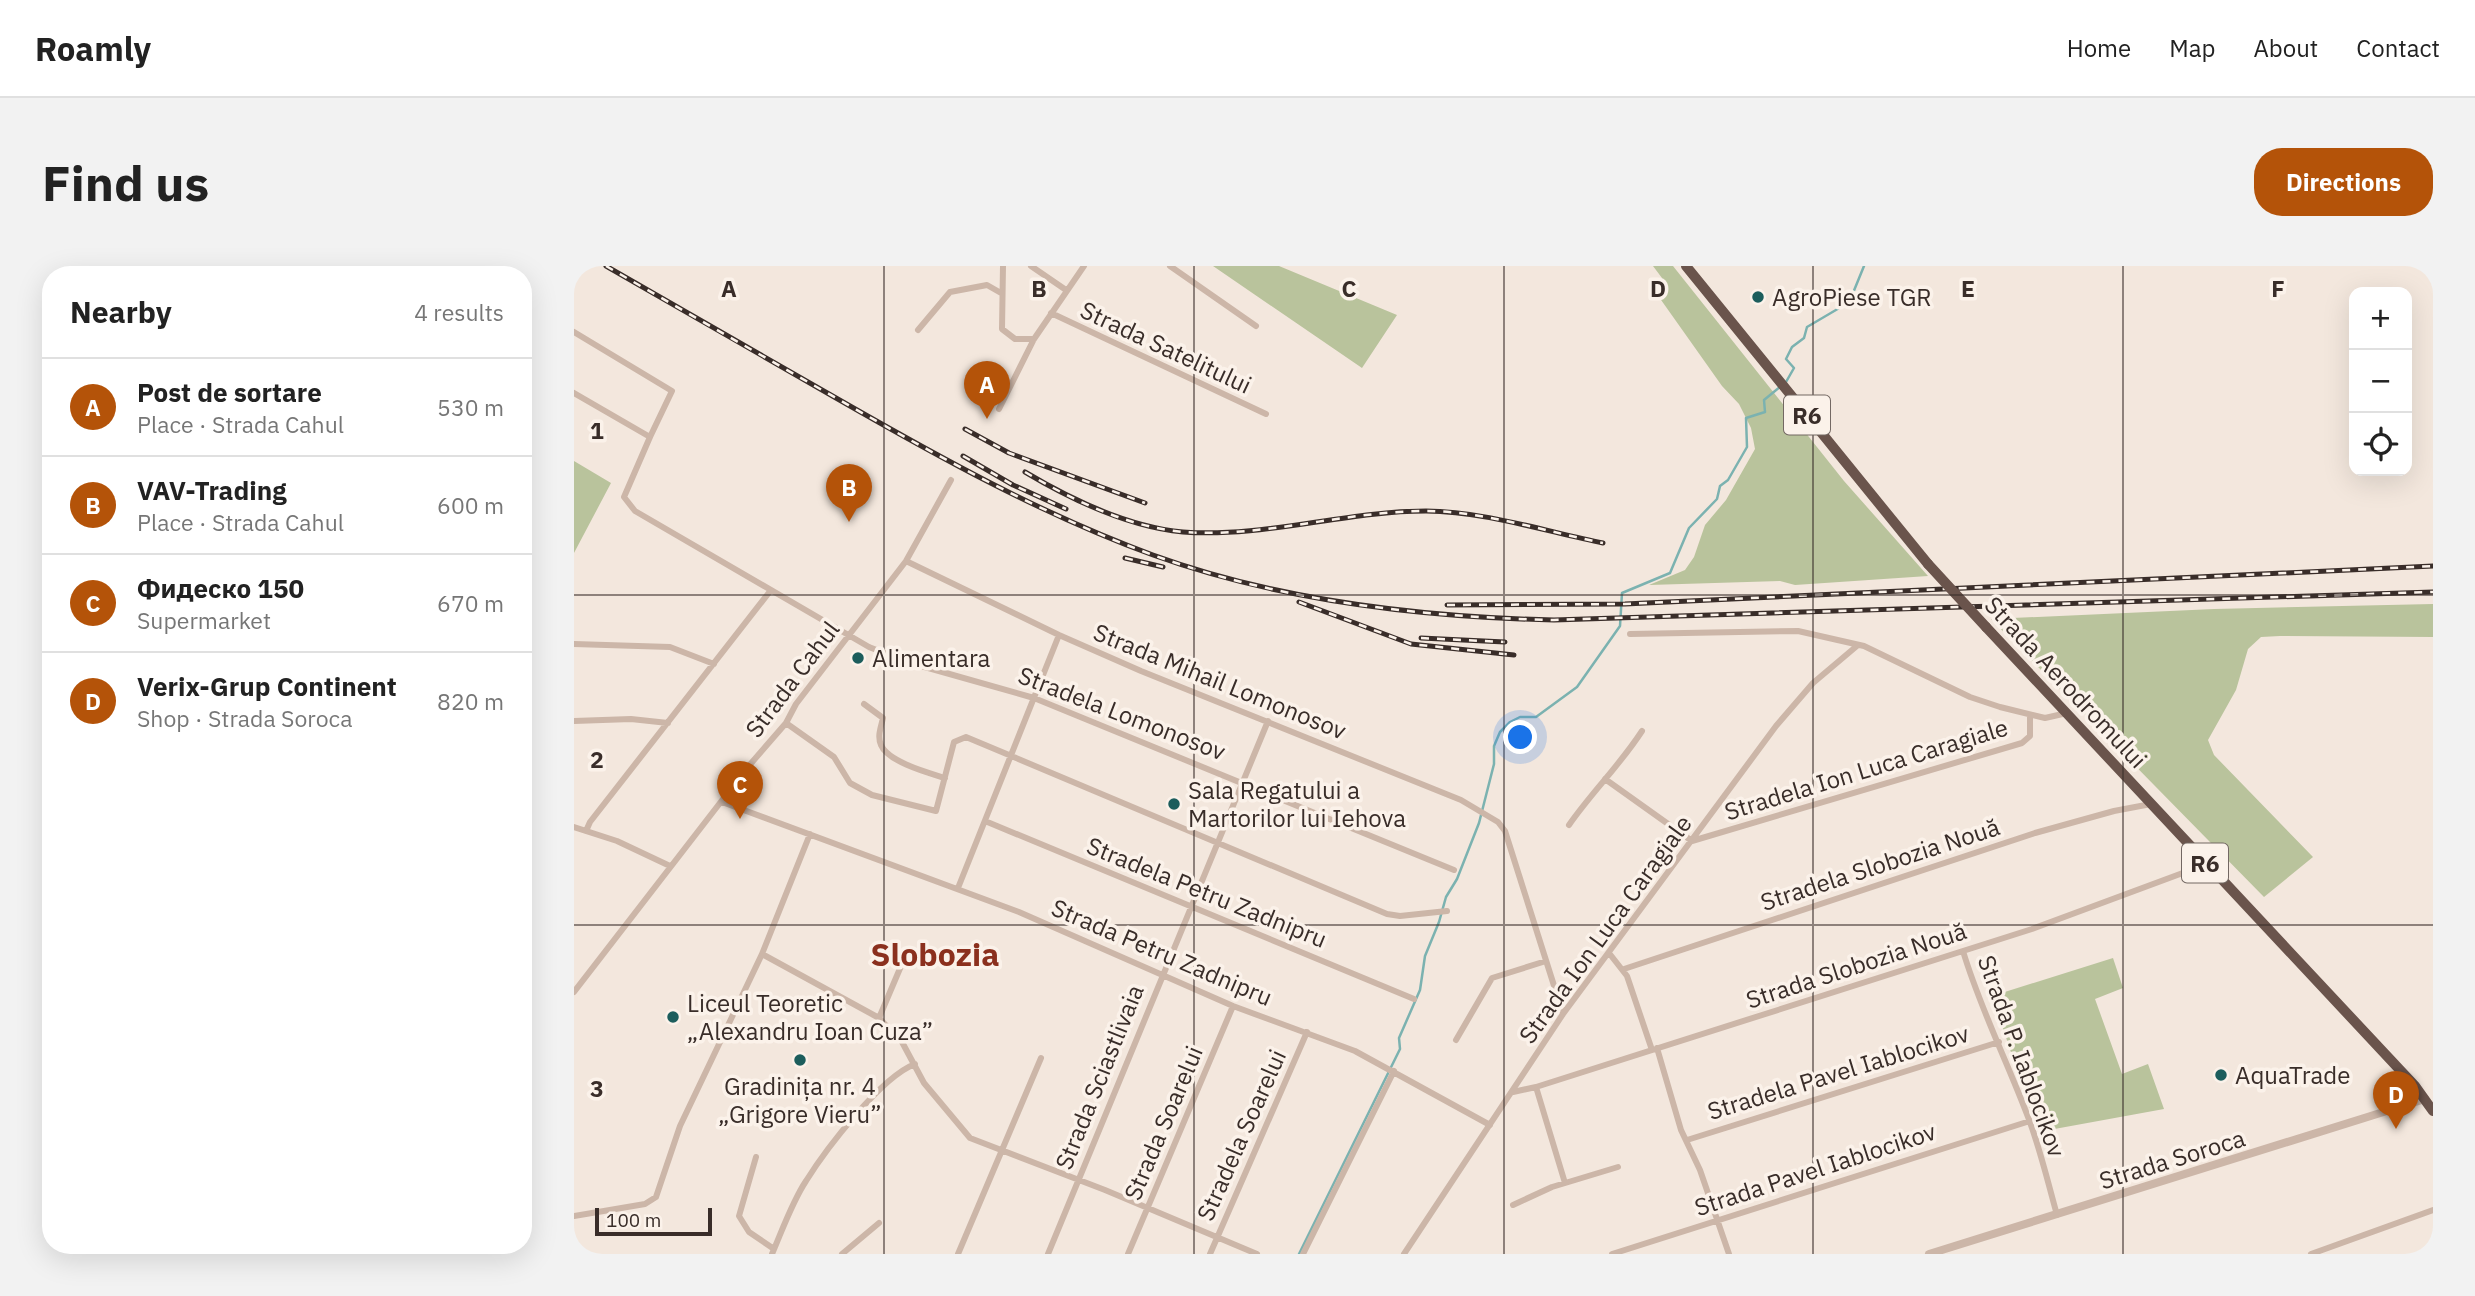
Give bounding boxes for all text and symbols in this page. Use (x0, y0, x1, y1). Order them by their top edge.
text: Roamly (35, 27, 151, 70)
text: Home (2067, 32, 2131, 64)
text: Map (2169, 32, 2215, 64)
text: About (2253, 32, 2318, 64)
text: Contact (2356, 32, 2440, 64)
button: Directions (2254, 148, 2433, 216)
text: Find us (42, 151, 209, 214)
text: A (721, 273, 737, 303)
text: B (1031, 273, 1047, 303)
text: C (1342, 273, 1357, 303)
text: D (1650, 273, 1666, 303)
text: E (1961, 273, 1975, 303)
text: F (2271, 273, 2285, 303)
place label: AgroPiese TGR (1772, 281, 1932, 313)
map controls (2349, 287, 2412, 476)
button: + (2349, 287, 2412, 350)
marker: AgroPiese TGR (1750, 289, 1766, 305)
text: Nearby (70, 292, 172, 331)
street label: Strada Satelitului (1075, 293, 1257, 401)
text: 4 results (414, 297, 504, 327)
button: − (2349, 350, 2412, 413)
pin: A (964, 361, 1010, 419)
text: Post de sortare (137, 375, 322, 409)
text: A (85, 392, 101, 422)
text: 530 m (437, 392, 504, 422)
road number: R6 (1784, 396, 1830, 434)
text: Place · Strada Cahul (137, 409, 344, 439)
button: locate (2349, 413, 2412, 476)
text: 1 (590, 415, 604, 445)
pin: B (826, 464, 872, 522)
text: VAV-Trading (137, 473, 287, 507)
text: B (85, 490, 101, 520)
text: 600 m (437, 490, 504, 520)
text: Place · Strada Cahul (137, 507, 344, 537)
text: Фидеско 150 (137, 571, 304, 605)
text: C (86, 588, 100, 618)
text: 670 m (437, 588, 504, 618)
street label: Strada Aerodromului (1978, 589, 2154, 775)
text: Supermarket (137, 605, 271, 635)
street label: Strada Cahul (738, 614, 846, 744)
street label: Strada Mihail Lomonosov (1089, 616, 1351, 746)
place label: Alimentara (872, 642, 991, 674)
marker: Alimentara (850, 650, 866, 666)
street label: Stradela Lomonosov (1014, 659, 1230, 767)
text: Verix-Grup Continent (137, 669, 397, 703)
text: D (85, 686, 101, 716)
text: 820 m (437, 686, 504, 716)
text: Shop · Strada Soroca (137, 703, 352, 733)
street label: Stradela Ion Luca Caragiale (1720, 711, 2012, 827)
your location (1503, 720, 1537, 754)
text: 2 (590, 744, 604, 774)
pin: C (717, 761, 763, 819)
place label: Sala Regatului a Martorilor lui Iehova (1188, 774, 1406, 834)
marker: Sala Regatului a Martorilor lui Iehova (1166, 796, 1182, 812)
street label: Strada Ion Luca Caragiale (1511, 808, 1699, 1050)
street label: Stradela Slobozia Nouă (1756, 810, 2004, 918)
street label: Stradela Petru Zadnipru (1082, 829, 1332, 955)
road number: R6 (2182, 844, 2228, 883)
street label: Strada Petru Zadnipru (1047, 891, 1277, 1013)
street label: Strada Slobozia Nouă (1742, 914, 1970, 1016)
district label: Slobozia (871, 933, 999, 975)
street label: Strada P. Iablocikov (1971, 951, 2073, 1161)
street label: Strada Sciastlivaia (1047, 980, 1151, 1174)
place label: Liceul Teoretic „Alexandru Ioan Cuza” (687, 987, 933, 1047)
marker: Liceul Teoretic „Alexandru Ioan Cuza” (665, 1009, 681, 1025)
street label: Stradela Pavel Iablocikov (1703, 1017, 1973, 1127)
street label: Strada Soarelui (1116, 1041, 1210, 1205)
street label: Stradela Soarelui (1189, 1044, 1293, 1226)
marker: Gradinița nr. 4 „Grigore Vieru” (792, 1052, 808, 1068)
place label: AquaTrade (2235, 1059, 2350, 1091)
marker: AquaTrade (2213, 1067, 2229, 1083)
place label: Gradinița nr. 4 „Grigore Vieru” (718, 1070, 882, 1130)
pin: D (2373, 1071, 2419, 1129)
text: 3 (590, 1073, 604, 1103)
street label: Strada Pavel Iablocikov (1690, 1115, 1940, 1223)
street label: Strada Soroca (2095, 1122, 2249, 1196)
scale bar (595, 1205, 712, 1237)
text: 100 m (606, 1208, 661, 1232)

